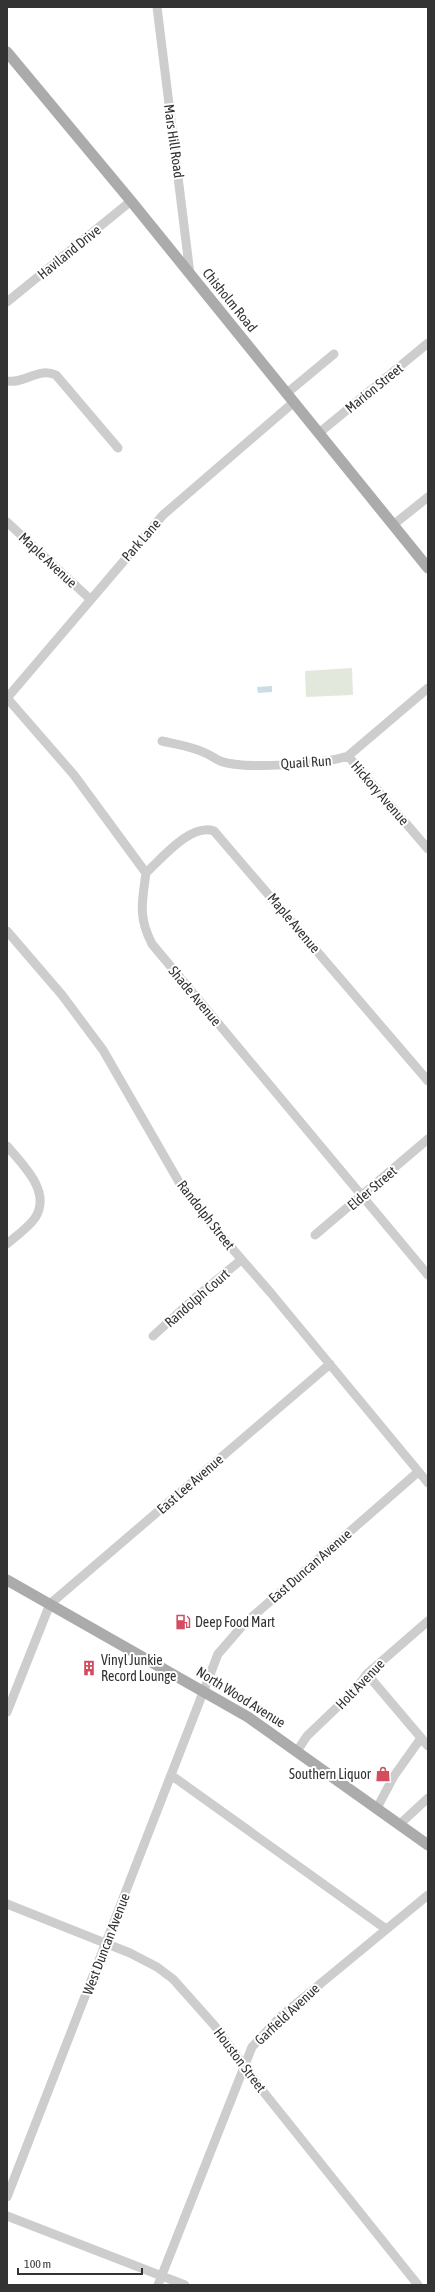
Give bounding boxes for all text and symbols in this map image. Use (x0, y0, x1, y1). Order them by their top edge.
street label: Mars Hill Road (161, 103, 187, 179)
street label: Haviland Drive (34, 222, 104, 282)
street label: Chisholm Road (200, 265, 260, 335)
street label: Marion Street (342, 360, 406, 416)
street label: Park Lane (118, 516, 164, 564)
street label: Maple Avenue (16, 529, 80, 591)
street label: Quail Run (280, 752, 332, 772)
street label: Hickory Avenue (348, 758, 412, 828)
street label: Maple Avenue (264, 890, 324, 956)
street label: Shade Avenue (165, 963, 225, 1029)
street label: Elder Street (344, 1163, 400, 1213)
street label: Randolph Street (174, 1177, 238, 1253)
street label: Randolph Court (161, 1266, 233, 1330)
street label: East Lee Avenue (154, 1451, 226, 1517)
street label: East Duncan Avenue (266, 1526, 354, 1606)
fuel station icon: Deep Food Mart (174, 1613, 192, 1631)
place label: Deep Food Mart (195, 1614, 275, 1630)
place label: Vinyl Junkie Record Lounge (101, 1652, 176, 1684)
street label: Holt Avenue (332, 1656, 388, 1712)
building icon: Vinyl Junkie Record Lounge (80, 1659, 98, 1677)
street label: North Wood Avenue (194, 1663, 288, 1731)
shop icon: Southern Liquor (374, 1765, 392, 1783)
place label: Southern Liquor (289, 1766, 372, 1782)
street label: West Duncan Avenue (79, 1891, 133, 1997)
street label: Garfield Avenue (251, 1980, 323, 2048)
street label: Houston Street (211, 2025, 269, 2095)
scale bar (18, 2250, 142, 2276)
text: 100 m (24, 2257, 51, 2271)

